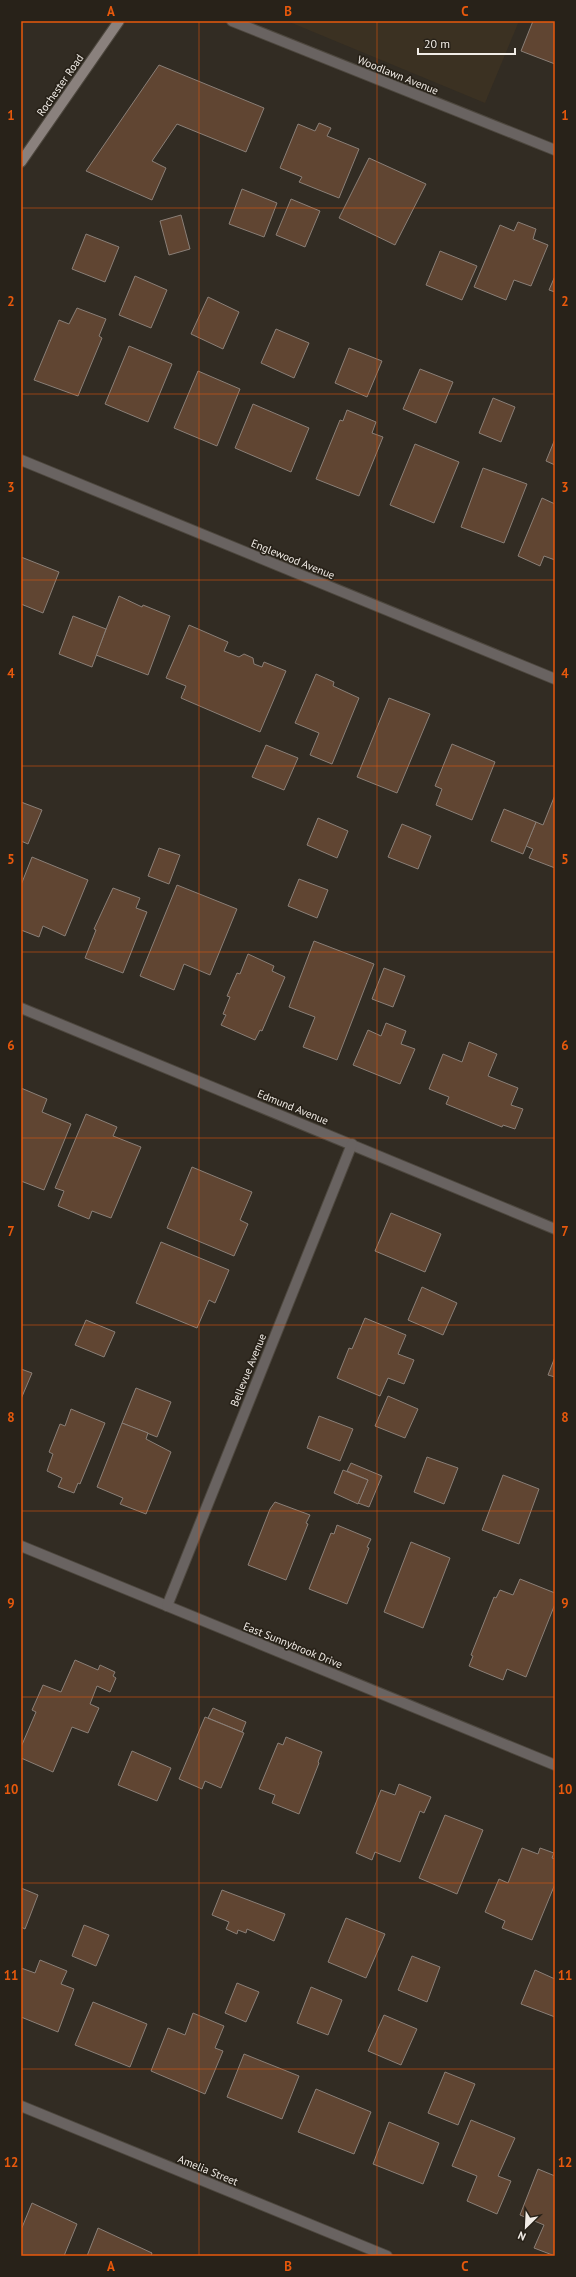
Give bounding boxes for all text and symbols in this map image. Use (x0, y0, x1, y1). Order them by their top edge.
text: A (107, 3, 115, 20)
text: B (284, 3, 292, 20)
text: C (461, 3, 469, 20)
scale bar (418, 30, 515, 56)
text: 20 m (424, 36, 450, 51)
street label: Rochester Road (34, 51, 87, 119)
street label: Woodlawn Avenue (355, 52, 441, 98)
text: 1 (7, 107, 15, 124)
text: 1 (561, 107, 569, 124)
text: 2 (7, 293, 15, 310)
text: 2 (561, 293, 569, 310)
text: 3 (7, 479, 15, 496)
text: 3 (561, 479, 569, 496)
street label: Englewood Avenue (249, 536, 337, 582)
text: 4 (7, 665, 15, 682)
text: 4 (561, 665, 569, 682)
text: 5 (7, 851, 15, 868)
text: 5 (561, 851, 569, 868)
text: 6 (7, 1037, 15, 1054)
text: 6 (561, 1037, 569, 1054)
street label: Edmund Avenue (255, 1086, 331, 1128)
text: 7 (7, 1223, 15, 1240)
text: 7 (561, 1223, 569, 1240)
street label: Bellevue Avenue (227, 1331, 269, 1409)
text: 8 (7, 1409, 15, 1426)
text: 8 (561, 1409, 569, 1426)
text: 9 (7, 1595, 15, 1612)
text: 9 (561, 1595, 569, 1612)
street label: East Sunnybrook Drive (241, 1619, 345, 1671)
text: 10 (4, 1781, 18, 1798)
text: 10 (558, 1781, 572, 1798)
text: 11 (4, 1967, 18, 1984)
text: 11 (558, 1967, 572, 1984)
street label: Amelia Street (176, 2152, 240, 2189)
text: 12 (4, 2154, 18, 2171)
text: 12 (558, 2154, 572, 2171)
north arrow (506, 2207, 546, 2247)
text: N (516, 2228, 528, 2244)
text: A (107, 2258, 115, 2275)
text: B (284, 2258, 292, 2275)
text: C (461, 2258, 469, 2275)

